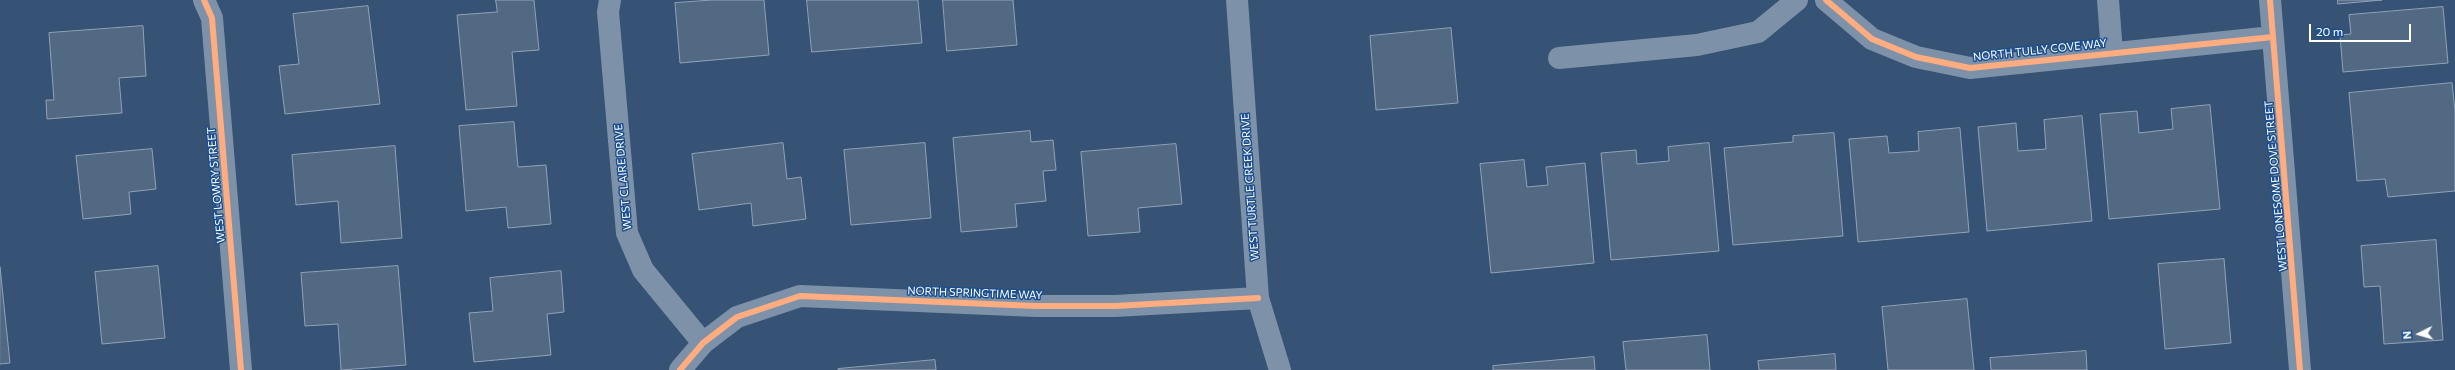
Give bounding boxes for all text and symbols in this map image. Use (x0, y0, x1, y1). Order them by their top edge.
scale bar (2311, 16, 2413, 42)
text: 20 m (2316, 24, 2343, 38)
street label: NORTH TULLY COVE WAY (1973, 36, 2107, 64)
street label: WEST LONESOME DOVE STREET (2262, 100, 2290, 272)
street label: WEST TURTLE CREEK DRIVE (1238, 113, 1262, 261)
street label: WEST CLAIRE DRIVE (612, 123, 634, 231)
street label: WEST LOWRY STREET (204, 126, 228, 244)
street label: NORTH SPRINGTIME WAY (907, 284, 1043, 302)
north arrow (2399, 314, 2439, 354)
text: N (2400, 330, 2413, 340)

